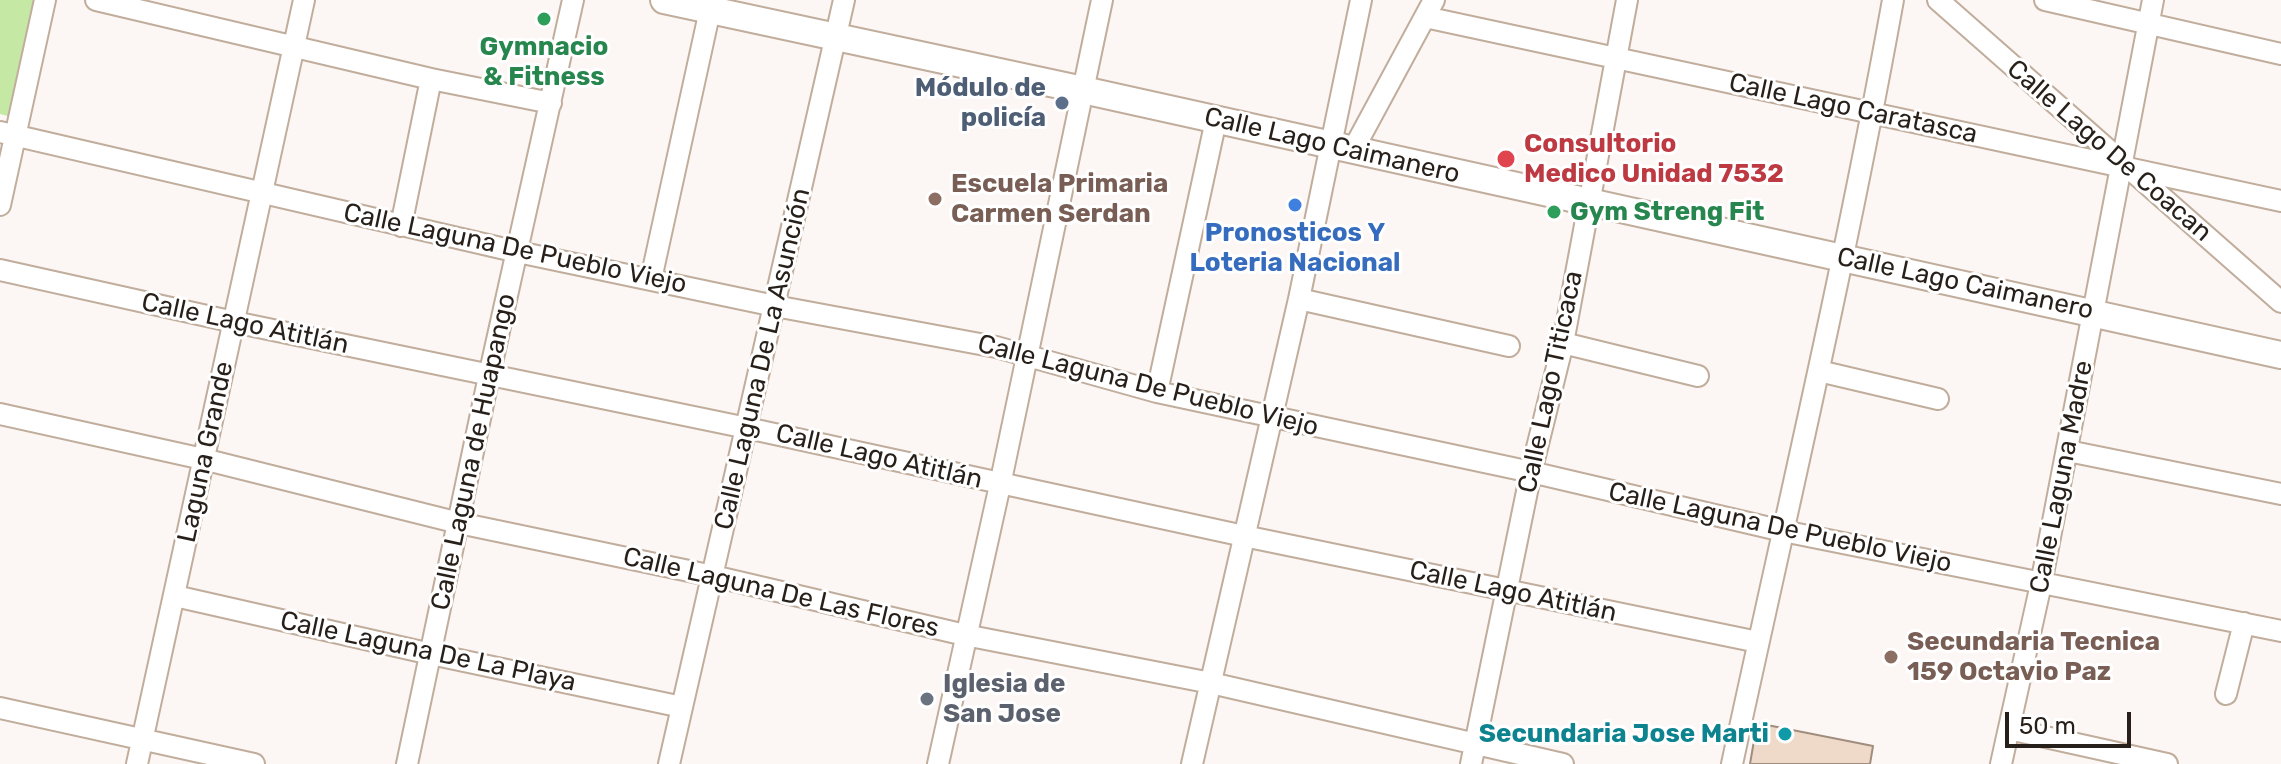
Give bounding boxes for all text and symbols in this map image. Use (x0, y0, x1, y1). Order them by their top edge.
marker: Gymnacio & Fitness (535, 10, 553, 28)
place label: Gymnacio & Fitness (480, 31, 608, 92)
street label: Calle Lago De Coacan (2000, 54, 2218, 248)
street label: Calle Lago Caratasca (1726, 67, 1980, 151)
place label: Módulo de policía (915, 72, 1046, 134)
marker: Módulo de policía (1053, 94, 1071, 112)
street label: Calle Lago Caimanero (1201, 101, 1463, 191)
place label: Consultorio Medico Unidad 7532 (1524, 128, 1784, 190)
marker: Consultorio Medico Unidad 7532 (1495, 148, 1517, 170)
place label: Escuela Primaria Carmen Serdan (951, 168, 1168, 230)
street label: Calle Laguna De La Asunción (708, 185, 818, 533)
marker: Escuela Primaria Carmen Serdan (926, 190, 944, 208)
marker: Pronosticos Y Loteria Nacional (1286, 196, 1304, 214)
place label: Gym Streng Fit (1570, 196, 1764, 228)
street label: Calle Laguna De Pueblo Viejo (341, 197, 689, 301)
marker: Gym Streng Fit (1545, 203, 1563, 221)
place label: Pronosticos Y Loteria Nacional (1189, 217, 1401, 278)
street label: Calle Lago Caimanero (1834, 242, 2096, 326)
street label: Calle Lago Titicaca (1512, 268, 1590, 496)
street label: Calle Lago Atitlán (139, 287, 351, 361)
street label: Calle Laguna de Huapango (425, 291, 523, 613)
street label: Calle Laguna De Pueblo Viejo (974, 329, 1322, 443)
street label: Calle Laguna Madre (2024, 358, 2100, 596)
street label: Laguna Grande (172, 359, 240, 545)
street label: Calle Lago Atitlán (773, 418, 985, 496)
street label: Calle Laguna De Pueblo Viejo (1606, 476, 1954, 580)
street label: Calle Laguna De Las Flores (620, 541, 942, 645)
street label: Calle Lago Atitlán (1407, 555, 1619, 629)
street label: Calle Laguna De La Playa (277, 605, 579, 699)
place label: Secundaria Tecnica 159 Octavio Paz (1907, 626, 2160, 688)
marker: Secundaria Tecnica 159 Octavio Paz (1882, 648, 1900, 666)
place label: Iglesia de San Jose (943, 668, 1065, 730)
marker: Iglesia de San Jose (918, 690, 936, 708)
scale bar (2009, 696, 2135, 746)
text: 50 m (2019, 712, 2076, 740)
place label: Secundaria Jose Marti (1479, 718, 1769, 750)
marker: Secundaria Jose Marti (1776, 725, 1794, 743)

